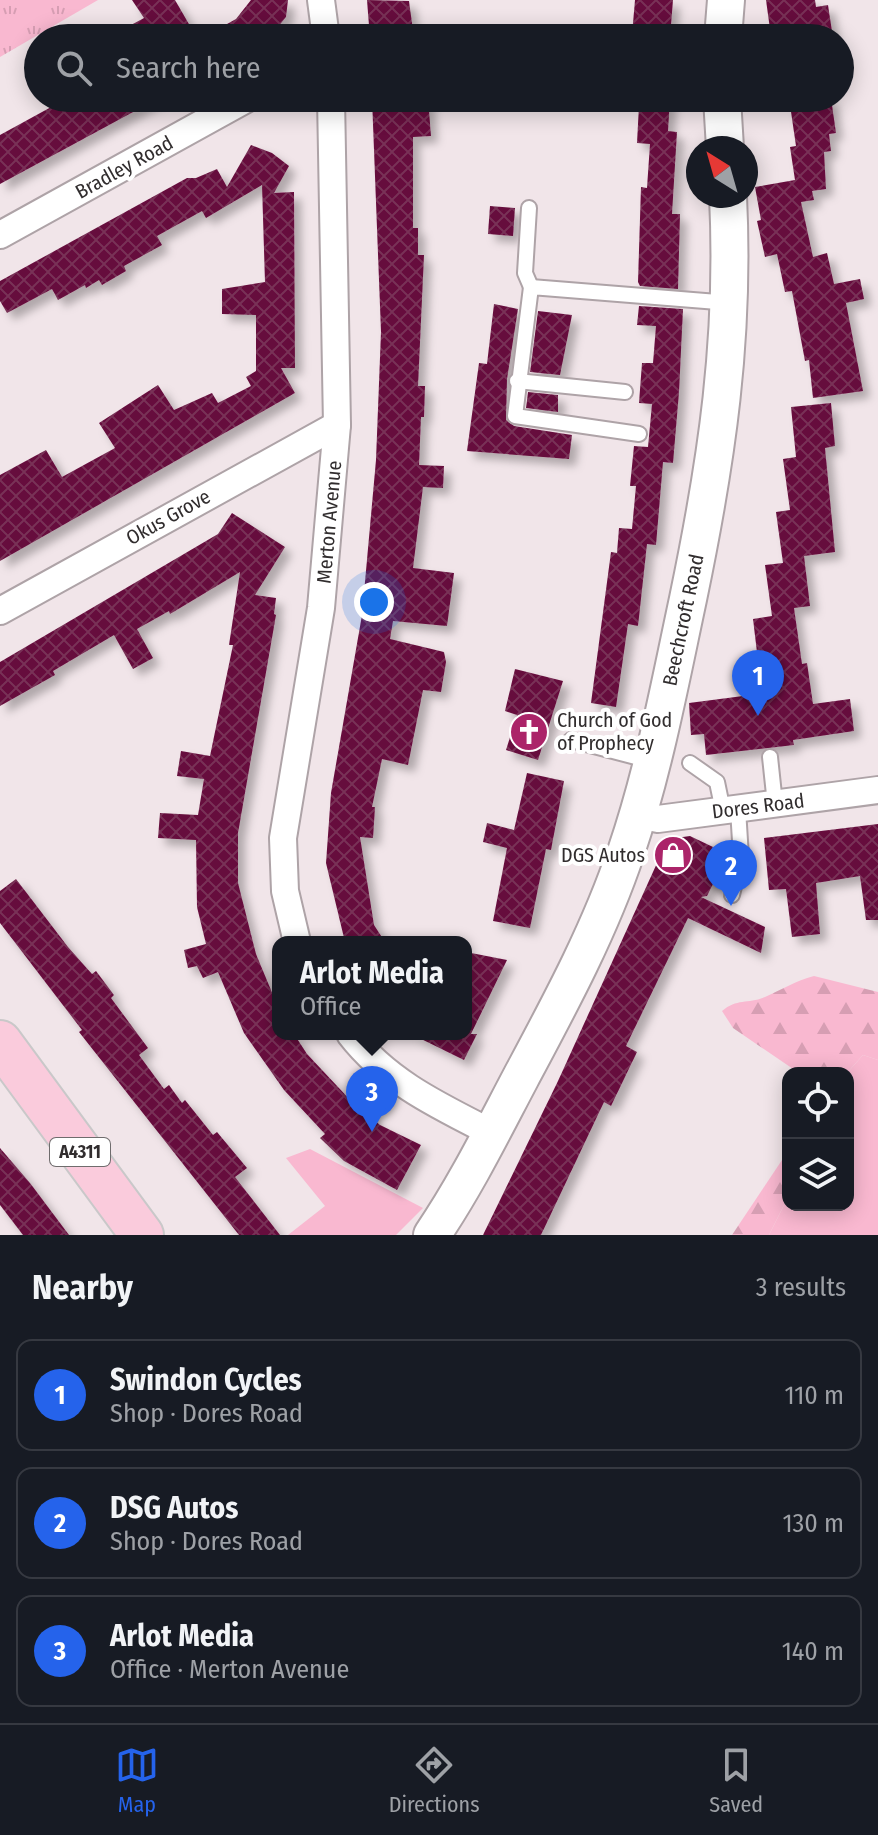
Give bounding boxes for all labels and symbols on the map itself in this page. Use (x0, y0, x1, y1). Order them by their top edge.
street label: Bradley Road (71, 130, 177, 204)
north arrow (686, 136, 758, 208)
street label: Merton Avenue (312, 460, 346, 584)
street label: Okus Grove (122, 484, 214, 550)
street label: Beechcroft Road (657, 552, 709, 688)
your location (354, 582, 394, 622)
pin: 1 (732, 650, 784, 716)
place label: Church of God of Prophecy (557, 708, 672, 755)
church icon: Church of God of Prophecy (508, 711, 550, 753)
street label: Dores Road (710, 788, 806, 824)
shop icon: DGS Autos (652, 834, 694, 876)
pin: 2 (705, 840, 757, 906)
place label: DGS Autos (561, 843, 645, 867)
pin: 3 (346, 1066, 398, 1132)
road number: A4311 (50, 1138, 110, 1166)

